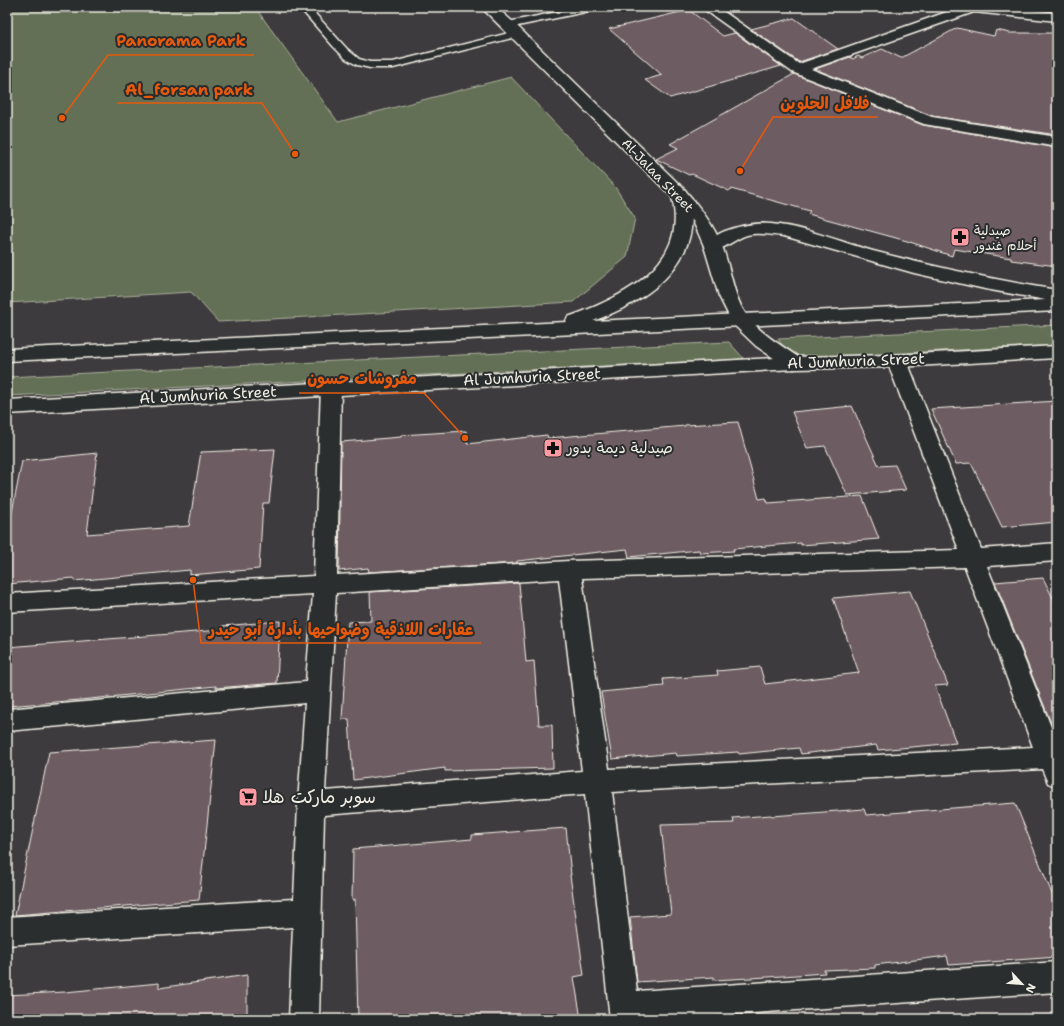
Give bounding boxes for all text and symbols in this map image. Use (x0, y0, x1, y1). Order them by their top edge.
callout: Panorama Park (108, 27, 254, 55)
text: Panorama Park (116, 30, 246, 51)
callout: Al_forsan park (117, 75, 262, 103)
text: Al_forsan park (125, 79, 253, 100)
callout: فلافل الحلوين (773, 89, 878, 117)
text: فلافل الحلوين (780, 93, 870, 115)
street label: Al-Jalaa Street (618, 135, 697, 216)
place label: صيدلية أحلام غندور (973, 222, 1037, 256)
pharmacy icon: صيدلية أحلام غندور (949, 226, 971, 248)
street label: Al Jumhuria Street (787, 349, 925, 373)
street label: Al Jumhuria Street (463, 363, 601, 391)
callout: مفروشات حسون (299, 365, 424, 393)
text: مفروشات حسون (307, 368, 417, 389)
street label: Al Jumhuria Street (139, 381, 277, 409)
pharmacy icon: صيدلية ديمة بدور (542, 437, 564, 459)
place label: صيدلية ديمة بدور (566, 438, 673, 458)
callout: عقارات اللاذقية وضواحيها بأدارة أبو حيدر (201, 615, 481, 643)
text: عقارات اللاذقية وضواحيها بأدارة أبو حيدر (207, 619, 474, 640)
place label: سوبر ماركت هلا (262, 785, 376, 809)
supermarket icon: سوبر ماركت هلا (237, 786, 259, 808)
north arrow (1002, 964, 1042, 1004)
text: N (1022, 981, 1039, 996)

